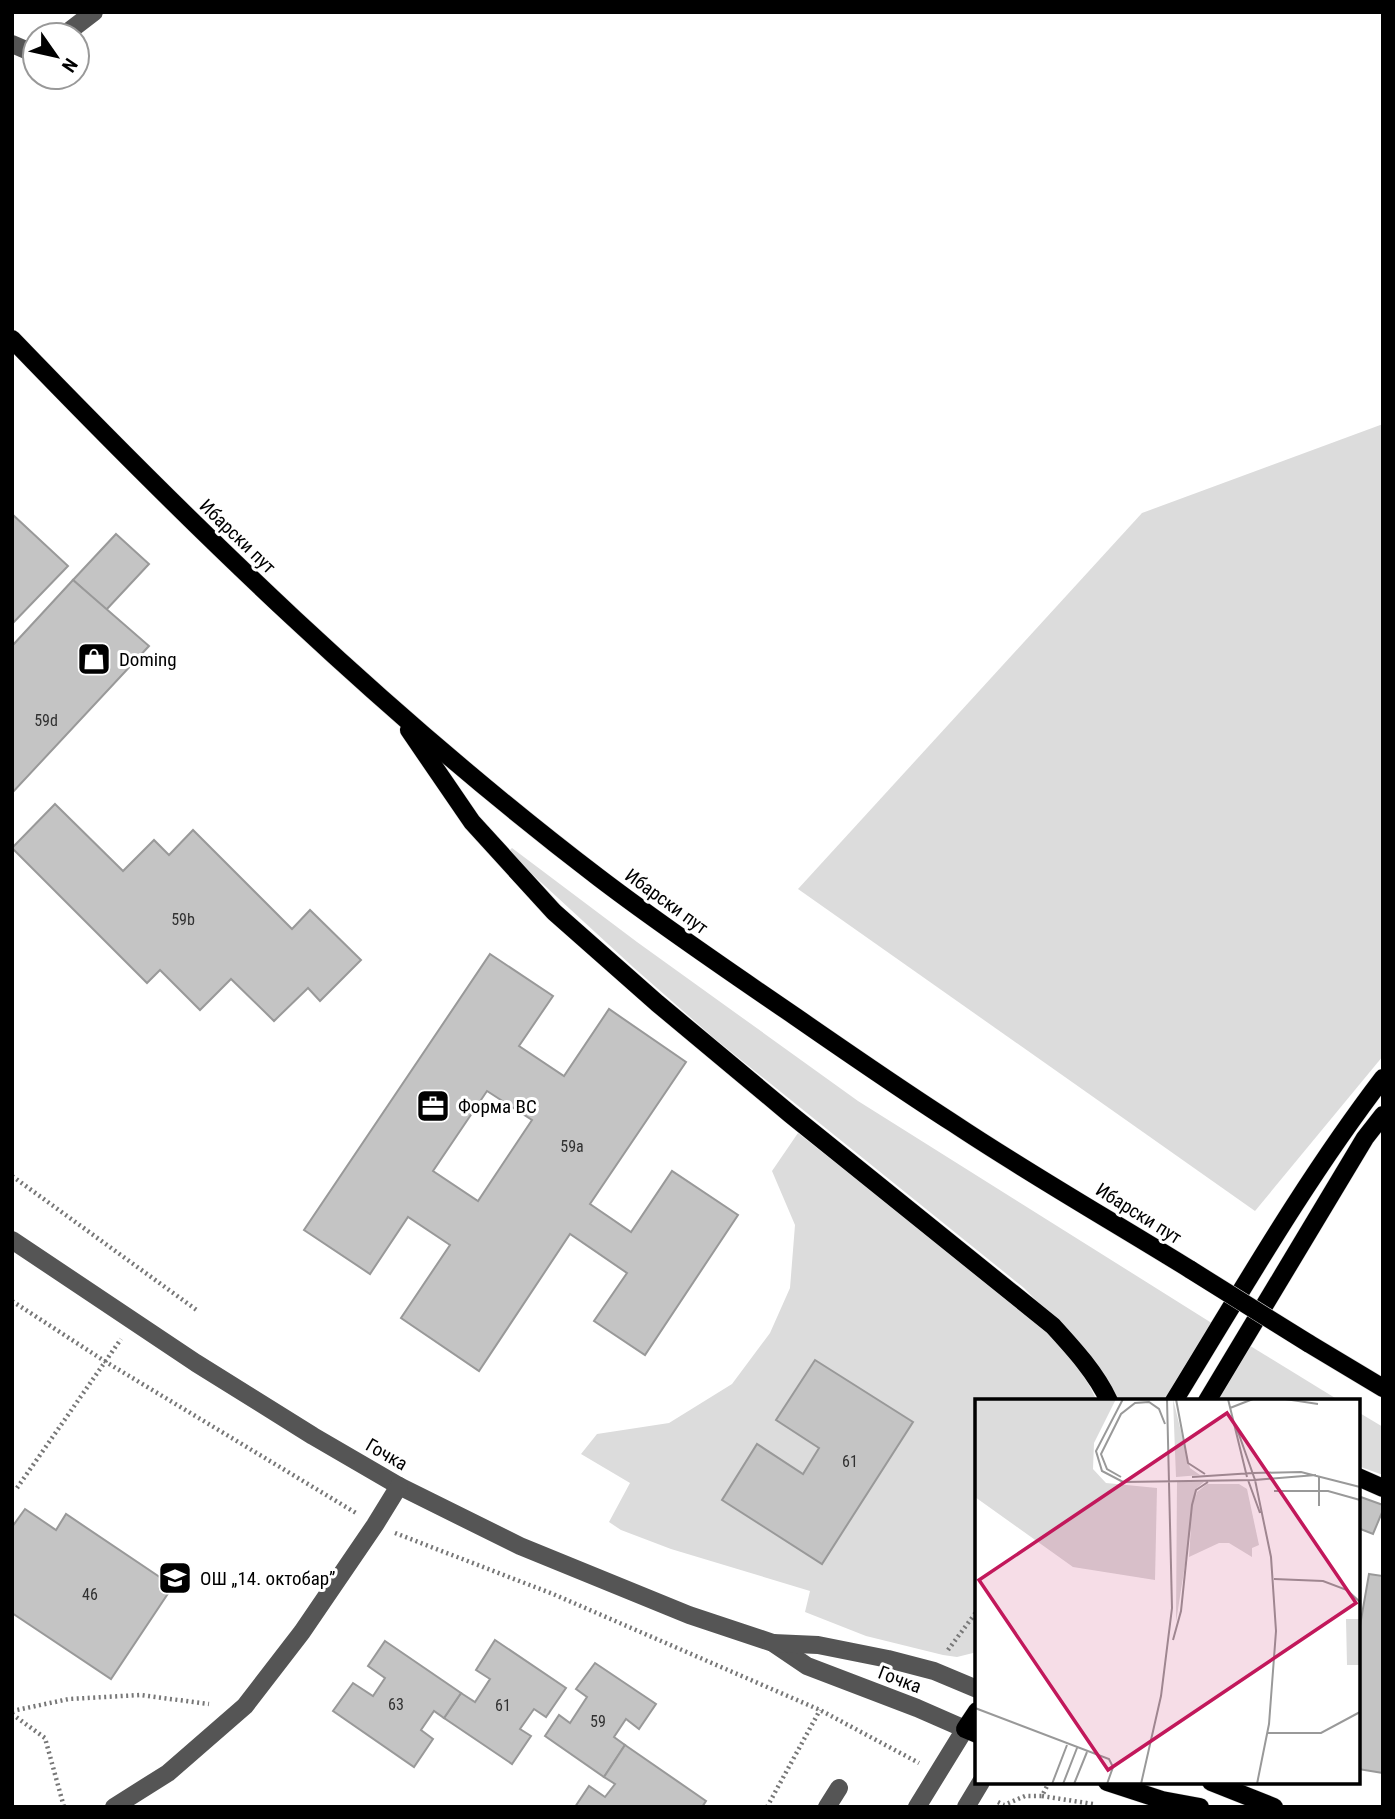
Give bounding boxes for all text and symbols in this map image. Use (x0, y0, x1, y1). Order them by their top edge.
north arrow (21, 21, 91, 91)
text: N (57, 54, 82, 76)
street label: Ибарски пут (195, 494, 281, 578)
shop icon: Doming (75, 640, 113, 678)
place label: Doming (119, 648, 177, 671)
house number: 59d (34, 711, 58, 730)
street label: Ибарски пут (621, 864, 713, 939)
house number: 59b (171, 910, 195, 929)
office icon: Форма ВС (414, 1087, 452, 1125)
place label: Форма ВС (458, 1095, 537, 1118)
house number: 59a (560, 1137, 584, 1156)
street label: Ибарски пут (1091, 1178, 1186, 1249)
inset map (975, 1399, 1360, 1784)
street label: Гочка (362, 1433, 412, 1475)
house number: 61 (842, 1452, 858, 1471)
school or university icon: ОШ „14. октобар” (156, 1559, 194, 1597)
place label: ОШ „14. октобар” (200, 1567, 335, 1590)
house number: 46 (82, 1585, 98, 1604)
street label: Гочка (875, 1661, 925, 1698)
house number: 63 (388, 1695, 404, 1714)
house number: 61 (495, 1696, 511, 1715)
house number: 59 (590, 1712, 606, 1731)

